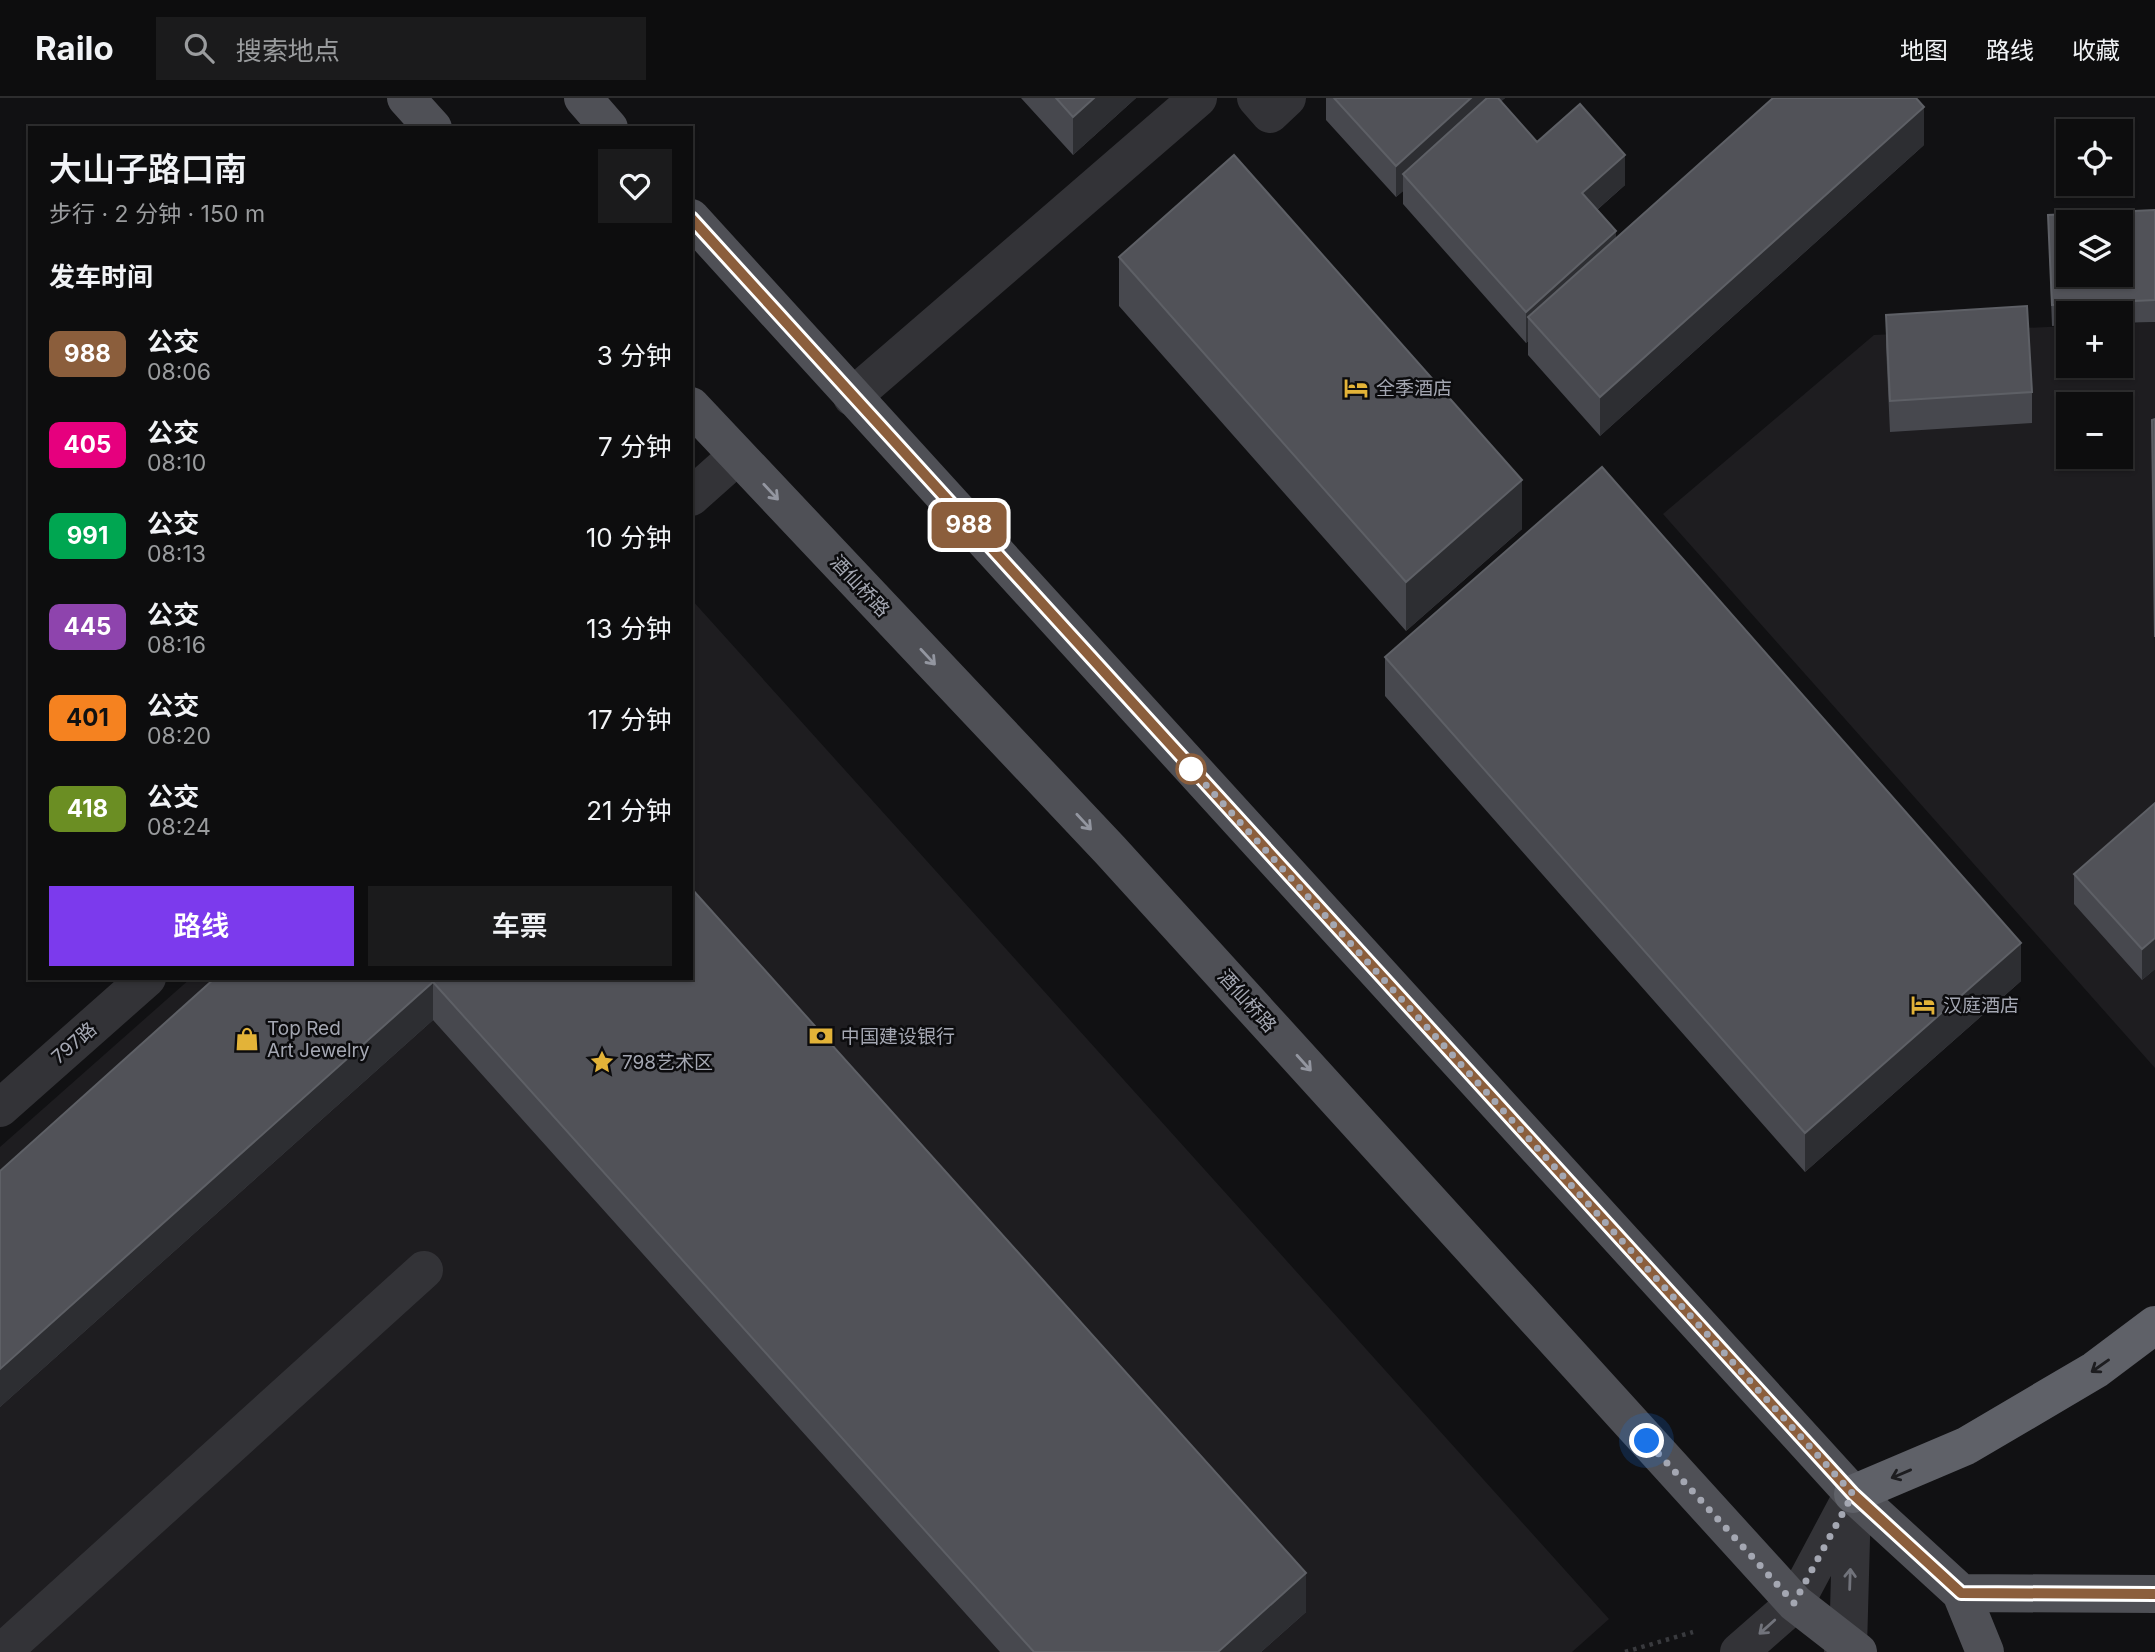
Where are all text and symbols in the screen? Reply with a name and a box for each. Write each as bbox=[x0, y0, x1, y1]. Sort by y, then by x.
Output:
search box bbox=[156, 17, 646, 80]
text: Railo bbox=[35, 28, 114, 68]
icon: search bbox=[180, 29, 218, 67]
text: 搜索地点 bbox=[236, 35, 340, 66]
text: 地图 bbox=[1900, 36, 1948, 65]
text: 路线 bbox=[1986, 36, 2034, 65]
text: 收藏 bbox=[2072, 36, 2120, 65]
map controls bbox=[2056, 119, 2133, 469]
button: locate bbox=[2056, 119, 2133, 196]
text: 大山子路口南 bbox=[49, 149, 247, 189]
button: heart bbox=[598, 149, 672, 223]
text: 步行 · 2 分钟 · 150 m bbox=[49, 200, 265, 228]
button: layers bbox=[2056, 210, 2133, 287]
text: 发车时间 bbox=[49, 261, 153, 292]
button: + bbox=[2056, 301, 2133, 378]
text: 公交 bbox=[147, 326, 199, 357]
text: 988 bbox=[64, 339, 111, 368]
text: 3 分钟 bbox=[597, 340, 672, 371]
text: 08:06 bbox=[147, 358, 211, 386]
hotel icon: 全季酒店 bbox=[1342, 374, 1370, 402]
place label: 全季酒店 bbox=[1376, 377, 1452, 400]
button: − bbox=[2056, 392, 2133, 469]
text: 公交 bbox=[147, 417, 199, 448]
text: 405 bbox=[64, 430, 111, 459]
text: 7 分钟 bbox=[598, 431, 672, 462]
text: 08:10 bbox=[147, 449, 206, 477]
one-way arrow bbox=[763, 483, 780, 500]
line badge: 988 bbox=[929, 502, 1009, 548]
text: 公交 bbox=[147, 508, 199, 539]
text: 988 bbox=[946, 510, 992, 539]
text: 991 bbox=[67, 521, 108, 550]
text: 10 分钟 bbox=[586, 522, 672, 553]
text: 08:13 bbox=[147, 540, 206, 568]
street label: 酒仙桥路 bbox=[826, 550, 894, 622]
text: 公交 bbox=[147, 599, 199, 630]
text: 445 bbox=[64, 612, 111, 641]
text: 13 分钟 bbox=[586, 613, 672, 644]
text: 08:16 bbox=[147, 631, 206, 659]
one-way arrow bbox=[919, 648, 936, 665]
text: 公交 bbox=[147, 690, 199, 721]
text: 401 bbox=[66, 703, 109, 732]
text: 17 分钟 bbox=[587, 704, 672, 735]
text: 08:20 bbox=[147, 722, 211, 750]
unlabelled marker bbox=[1176, 754, 1206, 784]
text: 公交 bbox=[147, 781, 199, 812]
text: 418 bbox=[67, 794, 108, 823]
text: 21 分钟 bbox=[586, 795, 672, 826]
text: 08:24 bbox=[147, 813, 211, 841]
one-way arrow bbox=[1076, 813, 1093, 830]
button: 路线 bbox=[49, 886, 354, 966]
button: 车票 bbox=[368, 886, 672, 966]
street label: 酒仙桥路 bbox=[1213, 965, 1281, 1037]
hotel icon: 汉庭酒店 bbox=[1909, 991, 1937, 1019]
place label: 汉庭酒店 bbox=[1943, 994, 2019, 1017]
street label: 797路 bbox=[47, 1017, 101, 1069]
place label: Top Red Art Jewelry bbox=[267, 1017, 370, 1062]
bank icon: 中国建设银行 bbox=[807, 1022, 835, 1050]
shop icon: Top Red Art Jewelry bbox=[233, 1025, 261, 1053]
place label: 中国建设银行 bbox=[841, 1025, 955, 1048]
place icon: 798艺术区 bbox=[588, 1048, 616, 1076]
place label: 798艺术区 bbox=[622, 1051, 713, 1074]
one-way arrow bbox=[1295, 1054, 1312, 1071]
one-way arrow bbox=[2091, 1359, 2110, 1373]
your location bbox=[1629, 1423, 1664, 1458]
one-way arrow bbox=[1890, 1468, 1912, 1481]
one-way arrow bbox=[1844, 1568, 1857, 1591]
one-way arrow bbox=[1759, 1619, 1776, 1636]

